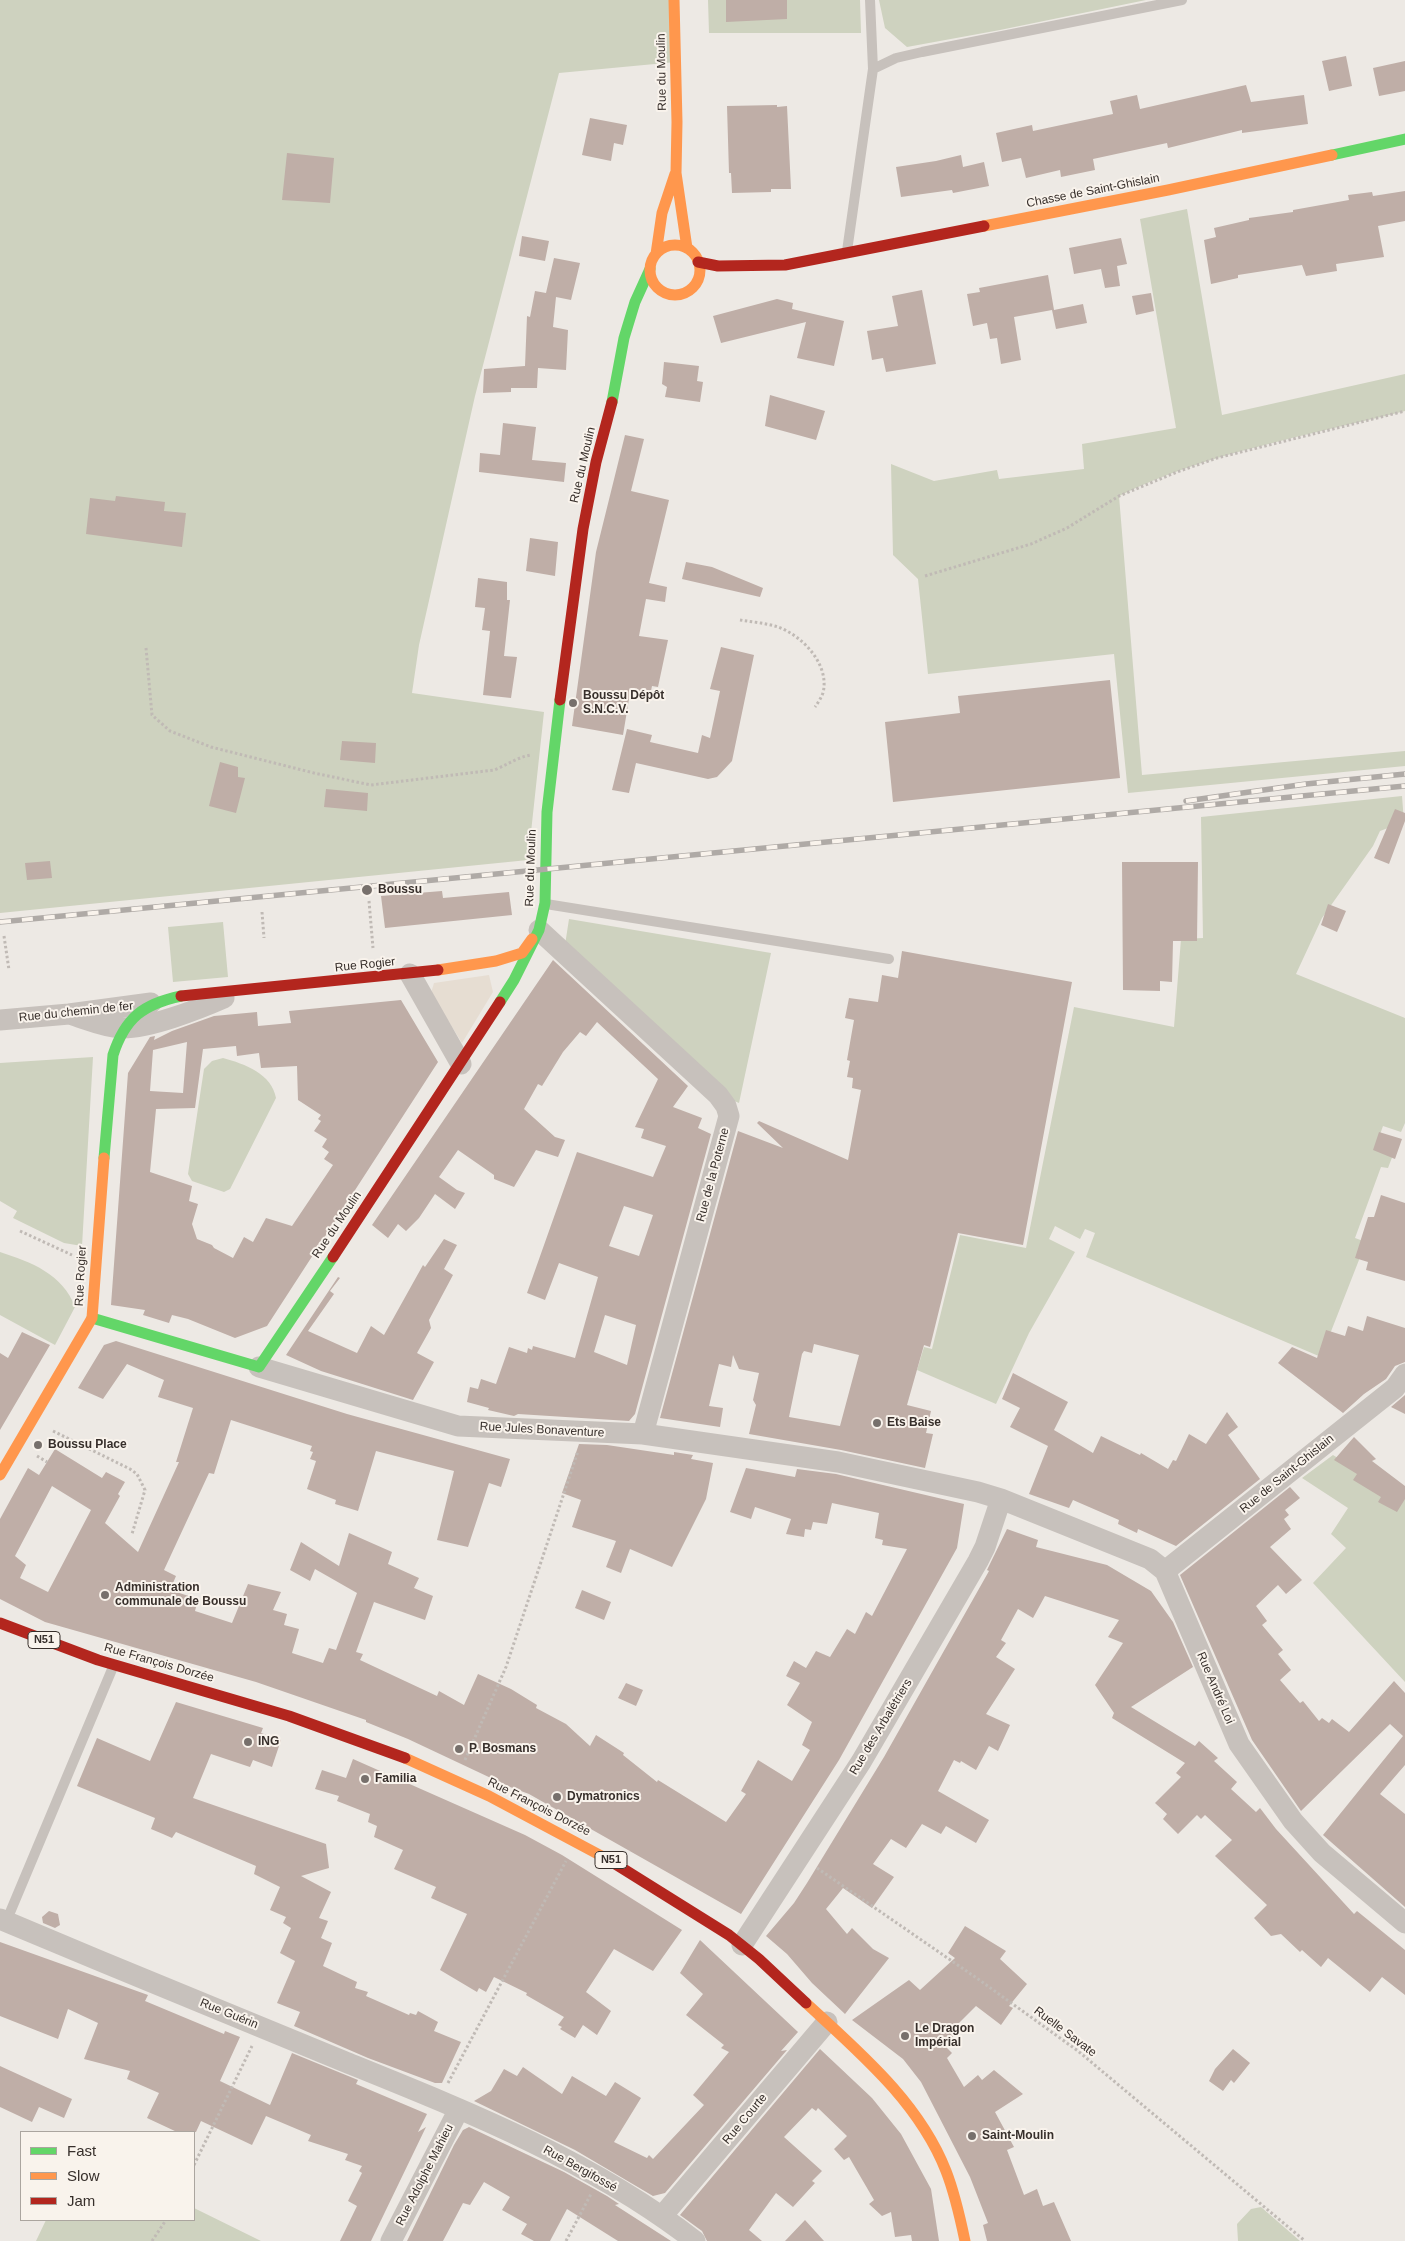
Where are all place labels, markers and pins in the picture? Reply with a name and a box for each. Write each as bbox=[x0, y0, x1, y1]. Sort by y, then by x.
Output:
place label: Boussu Dépôt S.N.C.V. bbox=[583, 689, 664, 717]
marker: Boussu Dépôt S.N.C.V. bbox=[567, 697, 579, 709]
marker: Boussu bbox=[360, 883, 374, 897]
place label: Boussu bbox=[378, 883, 422, 897]
place label: Ets Baise bbox=[887, 1416, 941, 1430]
marker: Ets Baise bbox=[871, 1417, 883, 1429]
place label: Boussu Place bbox=[48, 1438, 127, 1452]
marker: Boussu Place bbox=[32, 1439, 44, 1451]
place label: Administration communale de Boussu bbox=[115, 1581, 246, 1609]
marker: Administration communale de Boussu bbox=[99, 1589, 111, 1601]
place label: ING bbox=[258, 1735, 279, 1749]
marker: ING bbox=[242, 1736, 254, 1748]
place label: P. Bosmans bbox=[469, 1742, 536, 1756]
marker: P. Bosmans bbox=[453, 1743, 465, 1755]
place label: Familia bbox=[375, 1772, 416, 1786]
marker: Familia bbox=[359, 1773, 371, 1785]
place label: Dymatronics bbox=[567, 1790, 640, 1804]
marker: Dymatronics bbox=[551, 1791, 563, 1803]
place label: Le Dragon Impérial bbox=[915, 2022, 974, 2050]
marker: Le Dragon Impérial bbox=[899, 2030, 911, 2042]
place label: Saint-Moulin bbox=[982, 2129, 1054, 2143]
marker: Saint-Moulin bbox=[966, 2130, 978, 2142]

